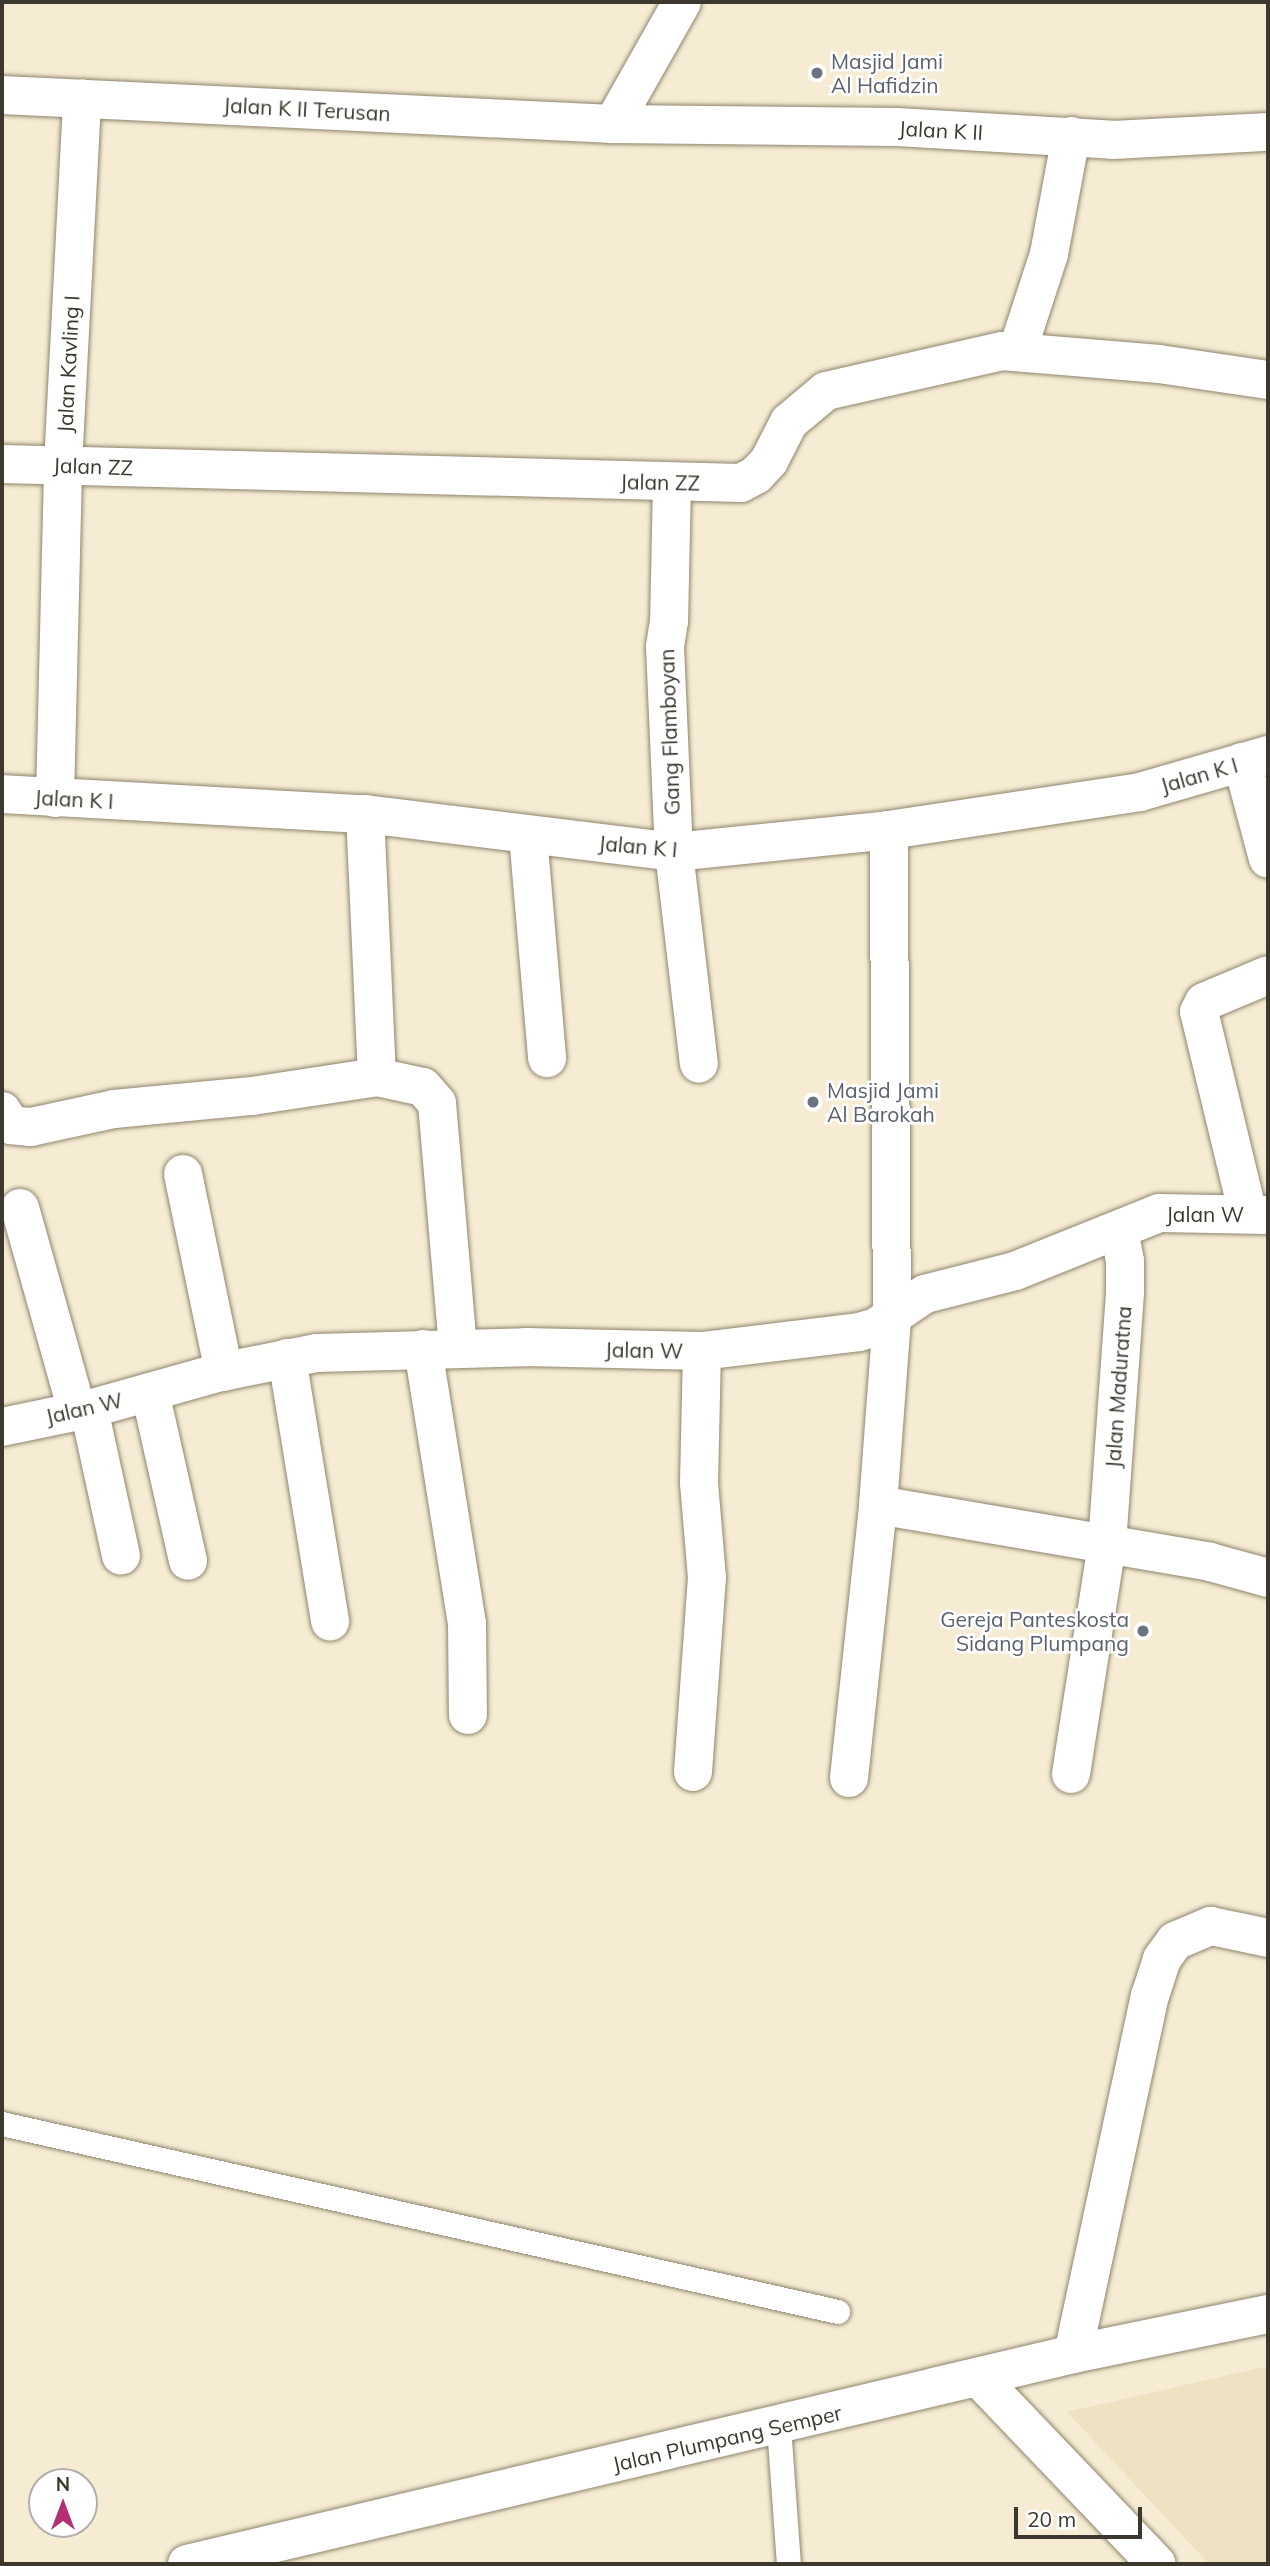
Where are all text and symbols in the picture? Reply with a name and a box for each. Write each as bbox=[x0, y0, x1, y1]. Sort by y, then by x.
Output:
place label: Masjid Jami Al Hafidzin bbox=[831, 48, 943, 98]
marker: Masjid Jami Al Hafidzin bbox=[809, 65, 825, 81]
street label: Jalan K II Terusan bbox=[223, 92, 391, 126]
street label: Jalan K II bbox=[898, 115, 984, 145]
street label: Jalan Kavling I bbox=[52, 295, 84, 433]
street label: Jalan ZZ bbox=[53, 452, 133, 480]
street label: Jalan ZZ bbox=[620, 469, 700, 495]
street label: Gang Flamboyan bbox=[654, 648, 684, 816]
street label: Jalan K I bbox=[1157, 752, 1241, 798]
street label: Jalan K I bbox=[34, 784, 114, 814]
street label: Jalan K I bbox=[597, 830, 679, 862]
place label: Masjid Jami Al Barokah bbox=[827, 1077, 939, 1127]
marker: Masjid Jami Al Barokah bbox=[805, 1094, 821, 1110]
street label: Jalan W bbox=[1166, 1201, 1244, 1227]
street label: Jalan Maduratna bbox=[1100, 1305, 1136, 1469]
street label: Jalan W bbox=[605, 1337, 683, 1363]
street label: Jalan W bbox=[43, 1387, 125, 1429]
place label: Gereja Panteskosta Sidang Plumpang bbox=[940, 1606, 1129, 1656]
marker: Gereja Panteskosta Sidang Plumpang bbox=[1135, 1623, 1151, 1639]
street label: Jalan Plumpang Semper bbox=[610, 2399, 844, 2477]
north arrow bbox=[28, 2468, 98, 2538]
text: N bbox=[56, 2472, 70, 2496]
scale bar bbox=[1018, 2492, 1146, 2536]
text: 20 m bbox=[1027, 2506, 1076, 2532]

